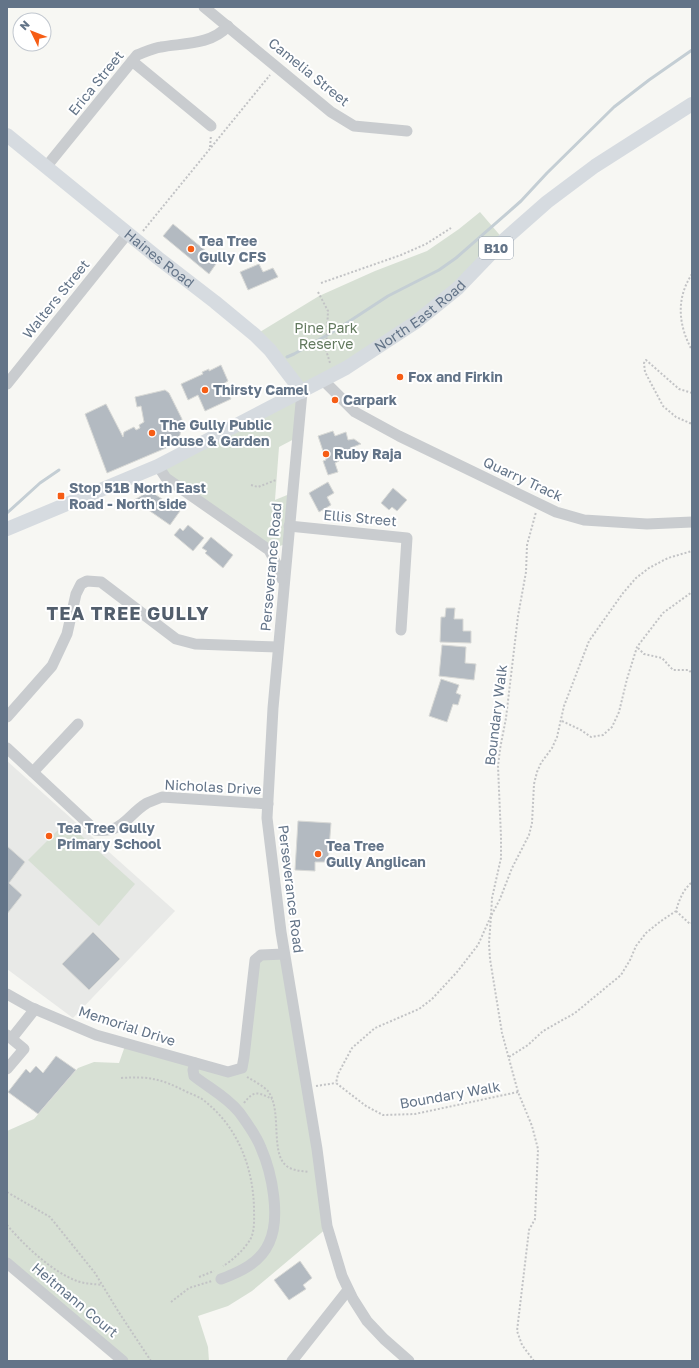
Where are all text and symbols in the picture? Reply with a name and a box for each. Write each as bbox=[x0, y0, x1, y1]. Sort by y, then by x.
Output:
north arrow bbox=[12, 12, 52, 52]
text: N bbox=[17, 17, 32, 32]
street label: Camelia Street bbox=[265, 34, 353, 109]
street label: Erica Street bbox=[64, 47, 127, 118]
street label: Haines Road bbox=[121, 225, 198, 291]
place label: Tea Tree Gully CFS bbox=[199, 232, 266, 265]
road number: B10 bbox=[479, 237, 513, 259]
marker: Tea Tree Gully CFS bbox=[186, 244, 196, 254]
street label: Walters Street bbox=[19, 256, 93, 342]
street label: North East Road bbox=[371, 276, 469, 355]
park label: Pine Park Reserve bbox=[294, 319, 358, 352]
place label: Fox and Firkin bbox=[408, 368, 503, 385]
marker: Fox and Firkin bbox=[395, 372, 405, 382]
place label: Thirsty Camel bbox=[213, 381, 309, 398]
marker: Thirsty Camel bbox=[200, 385, 210, 395]
place label: Carpark bbox=[343, 391, 397, 408]
marker: Carpark bbox=[330, 395, 340, 405]
place label: The Gully Public House & Garden bbox=[160, 416, 272, 449]
marker: The Gully Public House & Garden bbox=[147, 428, 157, 438]
place label: Ruby Raja bbox=[334, 445, 402, 462]
marker: Ruby Raja bbox=[321, 449, 331, 459]
street label: Quarry Track bbox=[481, 453, 566, 504]
place label: Stop 51B North East Road - North side bbox=[69, 479, 206, 512]
marker: Stop 51B North East Road - North side bbox=[56, 491, 66, 501]
street label: Perseverance Road bbox=[256, 502, 285, 632]
street label: Ellis Street bbox=[323, 506, 397, 529]
district label: TEA TREE GULLY bbox=[46, 602, 210, 624]
street label: Boundary Walk bbox=[481, 663, 510, 766]
street label: Nicholas Drive bbox=[164, 775, 262, 798]
place label: Tea Tree Gully Primary School bbox=[57, 819, 161, 852]
street label: Perseverance Road bbox=[275, 824, 308, 954]
marker: Tea Tree Gully Primary School bbox=[44, 831, 54, 841]
place label: Tea Tree Gully Anglican bbox=[326, 837, 426, 870]
marker: Tea Tree Gully Anglican bbox=[313, 849, 323, 859]
street label: Memorial Drive bbox=[77, 1002, 178, 1049]
street label: Boundary Walk bbox=[398, 1077, 502, 1112]
street label: Heitmann Court bbox=[29, 1259, 122, 1340]

